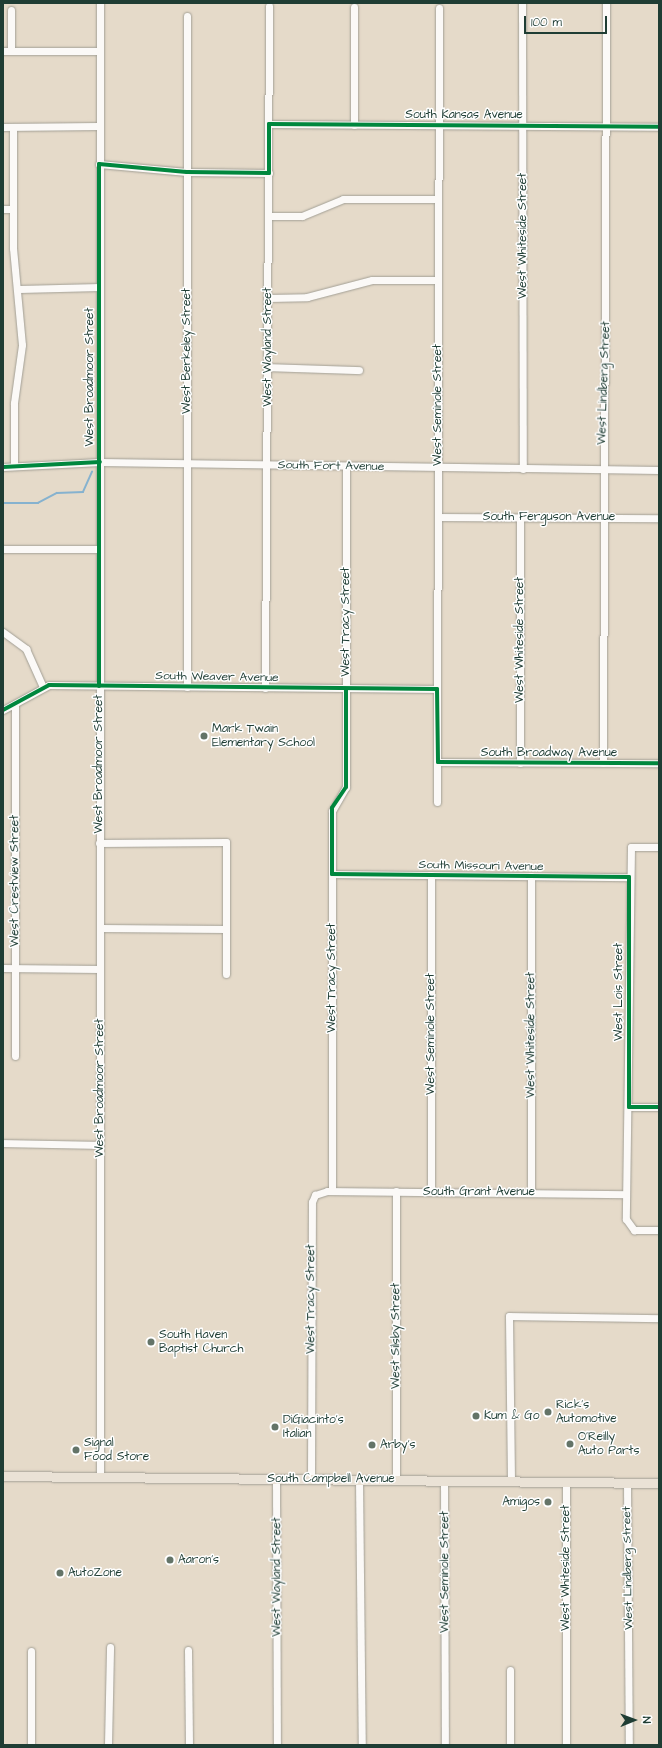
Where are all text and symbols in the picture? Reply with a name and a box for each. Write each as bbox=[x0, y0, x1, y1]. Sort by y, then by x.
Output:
scale bar bbox=[526, 8, 609, 34]
text: 100 m bbox=[531, 14, 562, 31]
street label: South Kansas Avenue bbox=[405, 108, 523, 122]
street label: West Whiteside Street bbox=[516, 173, 530, 299]
street label: West Wayland Street bbox=[261, 287, 275, 407]
street label: West Berkeley Street bbox=[180, 288, 194, 414]
street label: West Broadmoor Street bbox=[83, 308, 97, 446]
street label: West Lindberg Street bbox=[595, 321, 613, 445]
street label: West Seminole Street bbox=[431, 344, 445, 466]
street label: South Fort Avenue bbox=[278, 458, 384, 474]
street label: South Ferguson Avenue bbox=[483, 510, 615, 524]
street label: West Tracy Street bbox=[339, 567, 353, 677]
street label: West Whiteside Street bbox=[513, 577, 527, 703]
street label: South Weaver Avenue bbox=[155, 669, 279, 685]
street label: West Broadmoor Street bbox=[92, 695, 106, 833]
place label: Mark Twain Elementary School bbox=[212, 722, 315, 750]
marker: Mark Twain Elementary School bbox=[199, 731, 209, 741]
street label: South Broadway Avenue bbox=[481, 746, 617, 760]
street label: West Crestview Street bbox=[8, 815, 22, 947]
street label: South Missouri Avenue bbox=[418, 858, 544, 874]
street label: West Tracy Street bbox=[325, 923, 339, 1033]
street label: West Lois Street bbox=[612, 943, 626, 1041]
street label: West Whiteside Street bbox=[524, 972, 538, 1098]
street label: West Seminole Street bbox=[424, 973, 438, 1095]
street label: West Broadmoor Street bbox=[93, 1019, 107, 1157]
street label: South Grant Avenue bbox=[423, 1185, 535, 1199]
street label: West Tracy Street bbox=[304, 1244, 318, 1354]
street label: West Silsby Street bbox=[389, 1283, 403, 1389]
place label: South Haven Baptist Church bbox=[159, 1328, 243, 1356]
marker: South Haven Baptist Church bbox=[146, 1337, 156, 1347]
place label: Rick's Automotive bbox=[556, 1398, 617, 1426]
marker: Rick's Automotive bbox=[543, 1407, 553, 1417]
place label: Kum & Go bbox=[484, 1409, 539, 1423]
marker: Kum & Go bbox=[471, 1411, 481, 1421]
place label: DiGiacinto's Italian bbox=[283, 1413, 344, 1441]
marker: DiGiacinto's Italian bbox=[270, 1422, 280, 1432]
place label: O'Reilly Auto Parts bbox=[578, 1430, 639, 1458]
place label: Signal Food Store bbox=[84, 1436, 149, 1464]
place label: Arby's bbox=[380, 1438, 416, 1452]
marker: O'Reilly Auto Parts bbox=[565, 1439, 575, 1449]
marker: Arby's bbox=[367, 1440, 377, 1450]
marker: Signal Food Store bbox=[71, 1445, 81, 1455]
street label: South Campbell Avenue bbox=[267, 1472, 395, 1486]
place label: Amigos bbox=[502, 1495, 540, 1509]
marker: Amigos bbox=[543, 1497, 553, 1507]
street label: West Whiteside Street bbox=[559, 1505, 573, 1631]
street label: West Lindberg Street bbox=[620, 1506, 636, 1630]
street label: West Seminole Street bbox=[438, 1511, 452, 1633]
street label: West Wayland Street bbox=[270, 1517, 284, 1637]
place label: Aaron's bbox=[178, 1553, 219, 1567]
marker: Aaron's bbox=[165, 1555, 175, 1565]
place label: AutoZone bbox=[68, 1566, 122, 1580]
marker: AutoZone bbox=[55, 1568, 65, 1578]
north arrow bbox=[614, 1700, 654, 1740]
text: N bbox=[639, 1716, 654, 1723]

